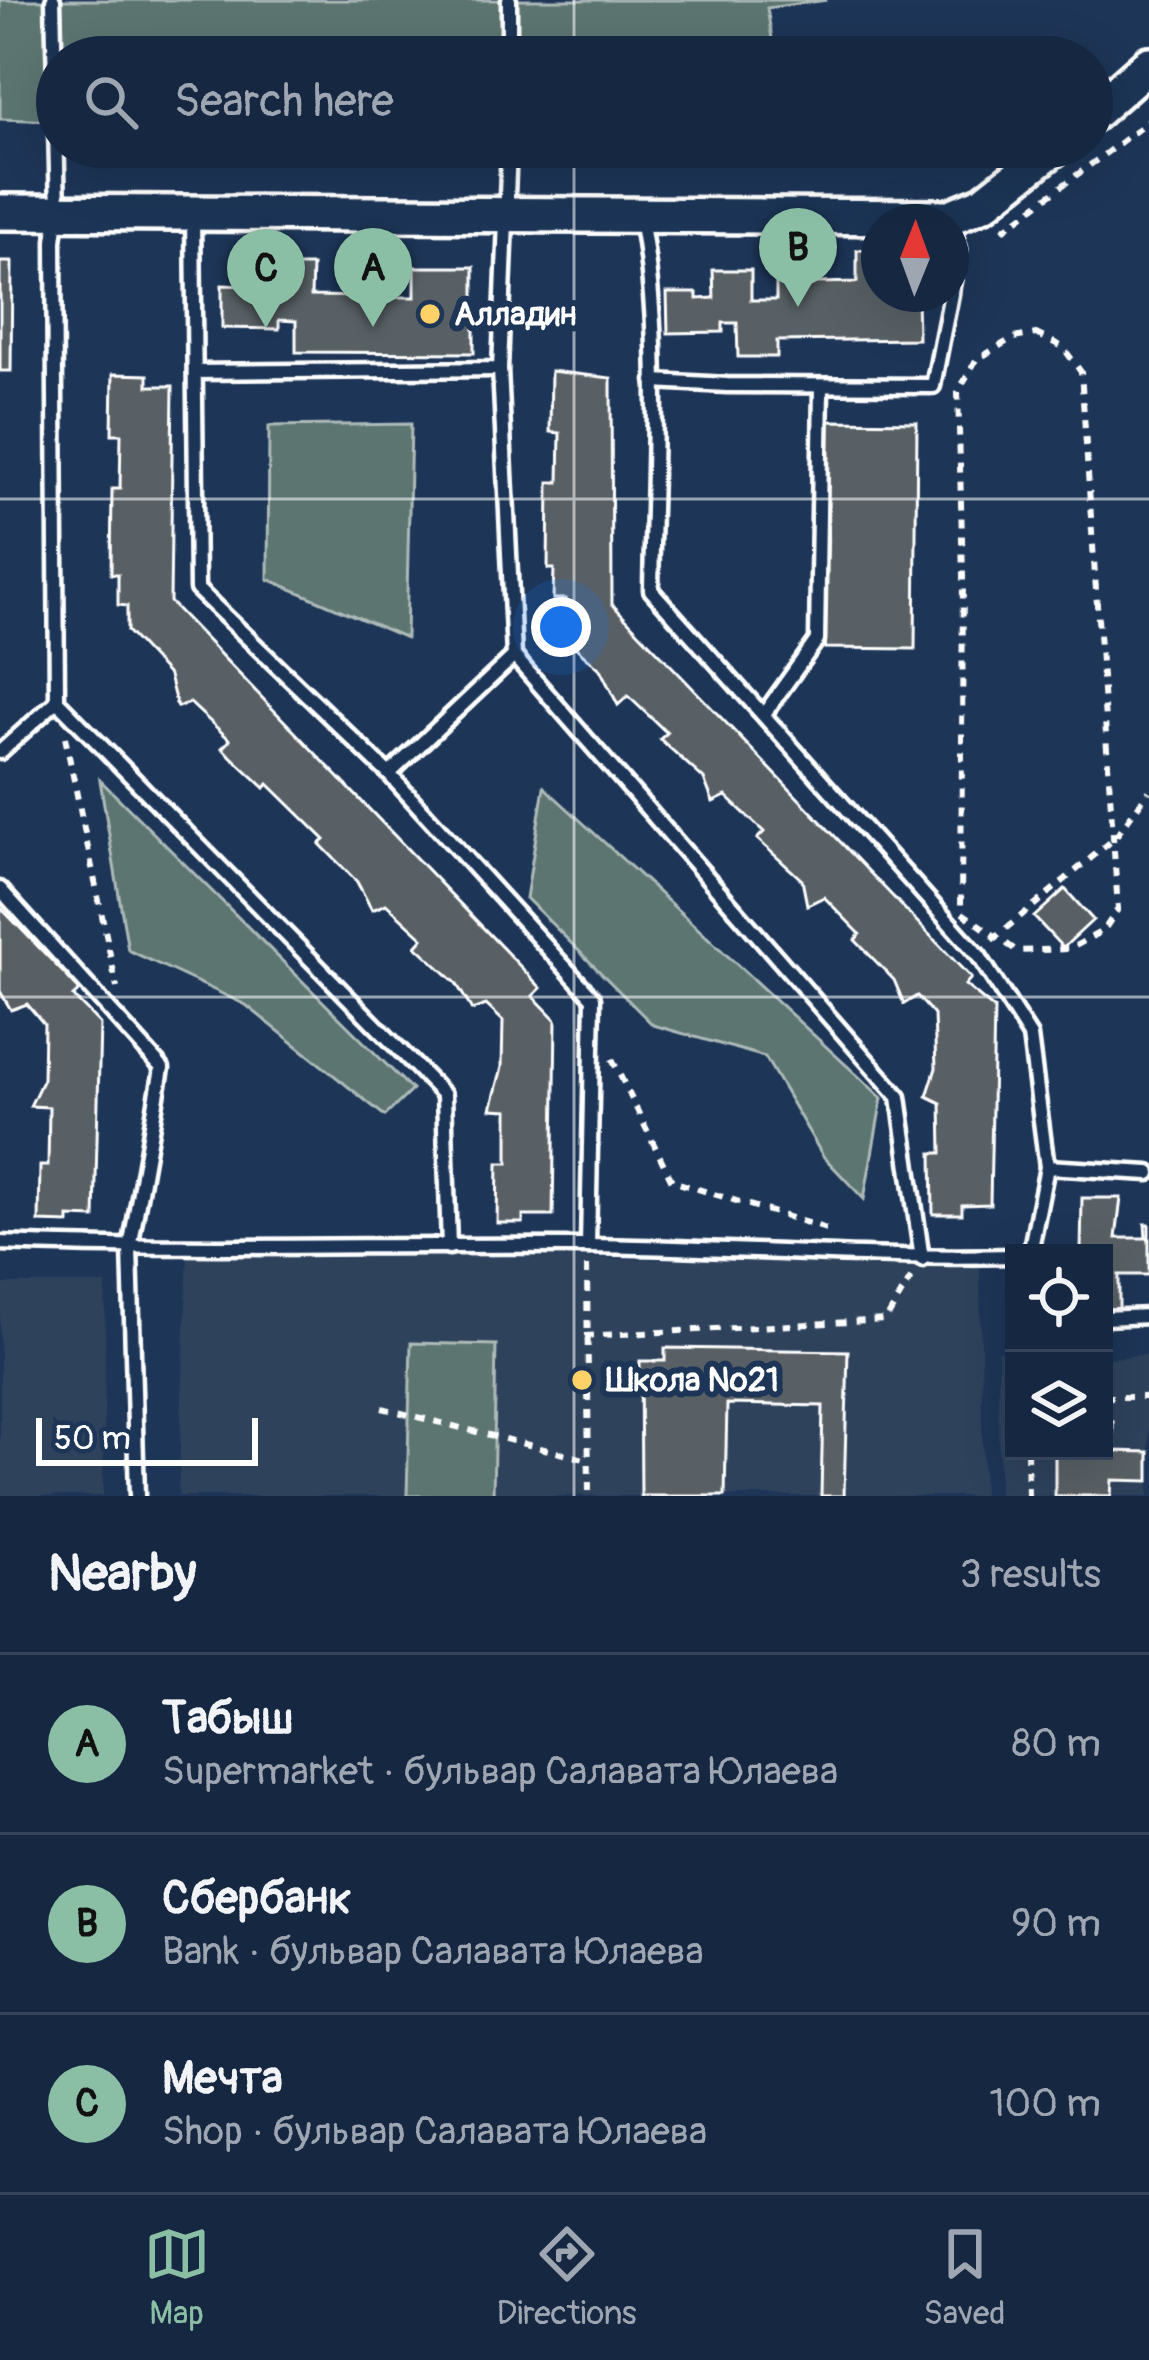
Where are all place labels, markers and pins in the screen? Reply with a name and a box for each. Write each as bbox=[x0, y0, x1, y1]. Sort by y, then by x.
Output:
pin: B bbox=[759, 208, 837, 307]
pin: A bbox=[334, 228, 412, 327]
pin: C bbox=[227, 229, 305, 328]
place label: Алладин bbox=[454, 294, 576, 335]
marker: Алладин bbox=[417, 301, 443, 327]
place label: Школа №21 bbox=[605, 1360, 779, 1401]
marker: Школа №21 bbox=[569, 1367, 595, 1393]

